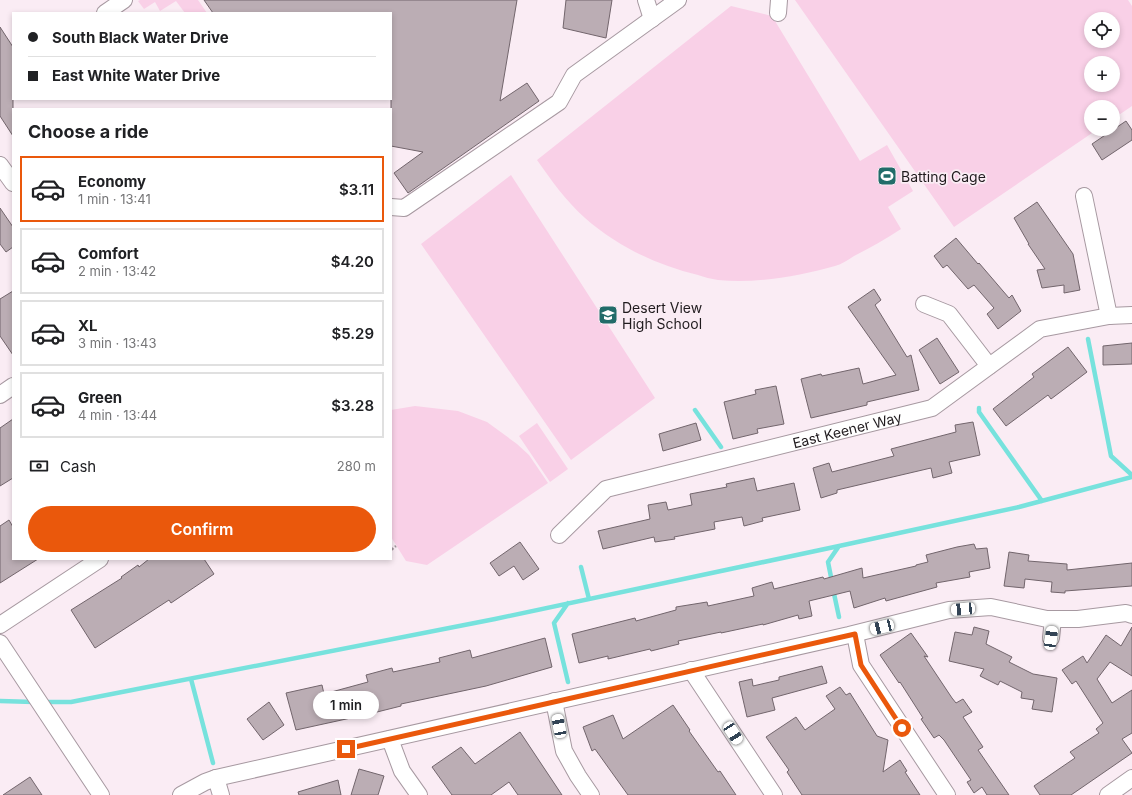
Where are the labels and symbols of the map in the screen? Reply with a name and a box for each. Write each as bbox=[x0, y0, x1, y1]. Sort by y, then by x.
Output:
sports icon: Batting Cage bbox=[876, 165, 898, 187]
place label: Batting Cage bbox=[901, 168, 986, 185]
place label: Desert View High School bbox=[622, 299, 702, 332]
school or university icon: Desert View High School bbox=[597, 304, 619, 326]
street label: East Keener Way bbox=[791, 407, 903, 451]
car bbox=[951, 602, 975, 616]
car bbox=[869, 618, 895, 636]
car bbox=[1043, 625, 1059, 651]
callout: 1 min bbox=[313, 691, 379, 719]
car bbox=[551, 713, 567, 739]
route start bbox=[893, 719, 911, 737]
car bbox=[721, 720, 745, 746]
route end bbox=[337, 740, 355, 758]

